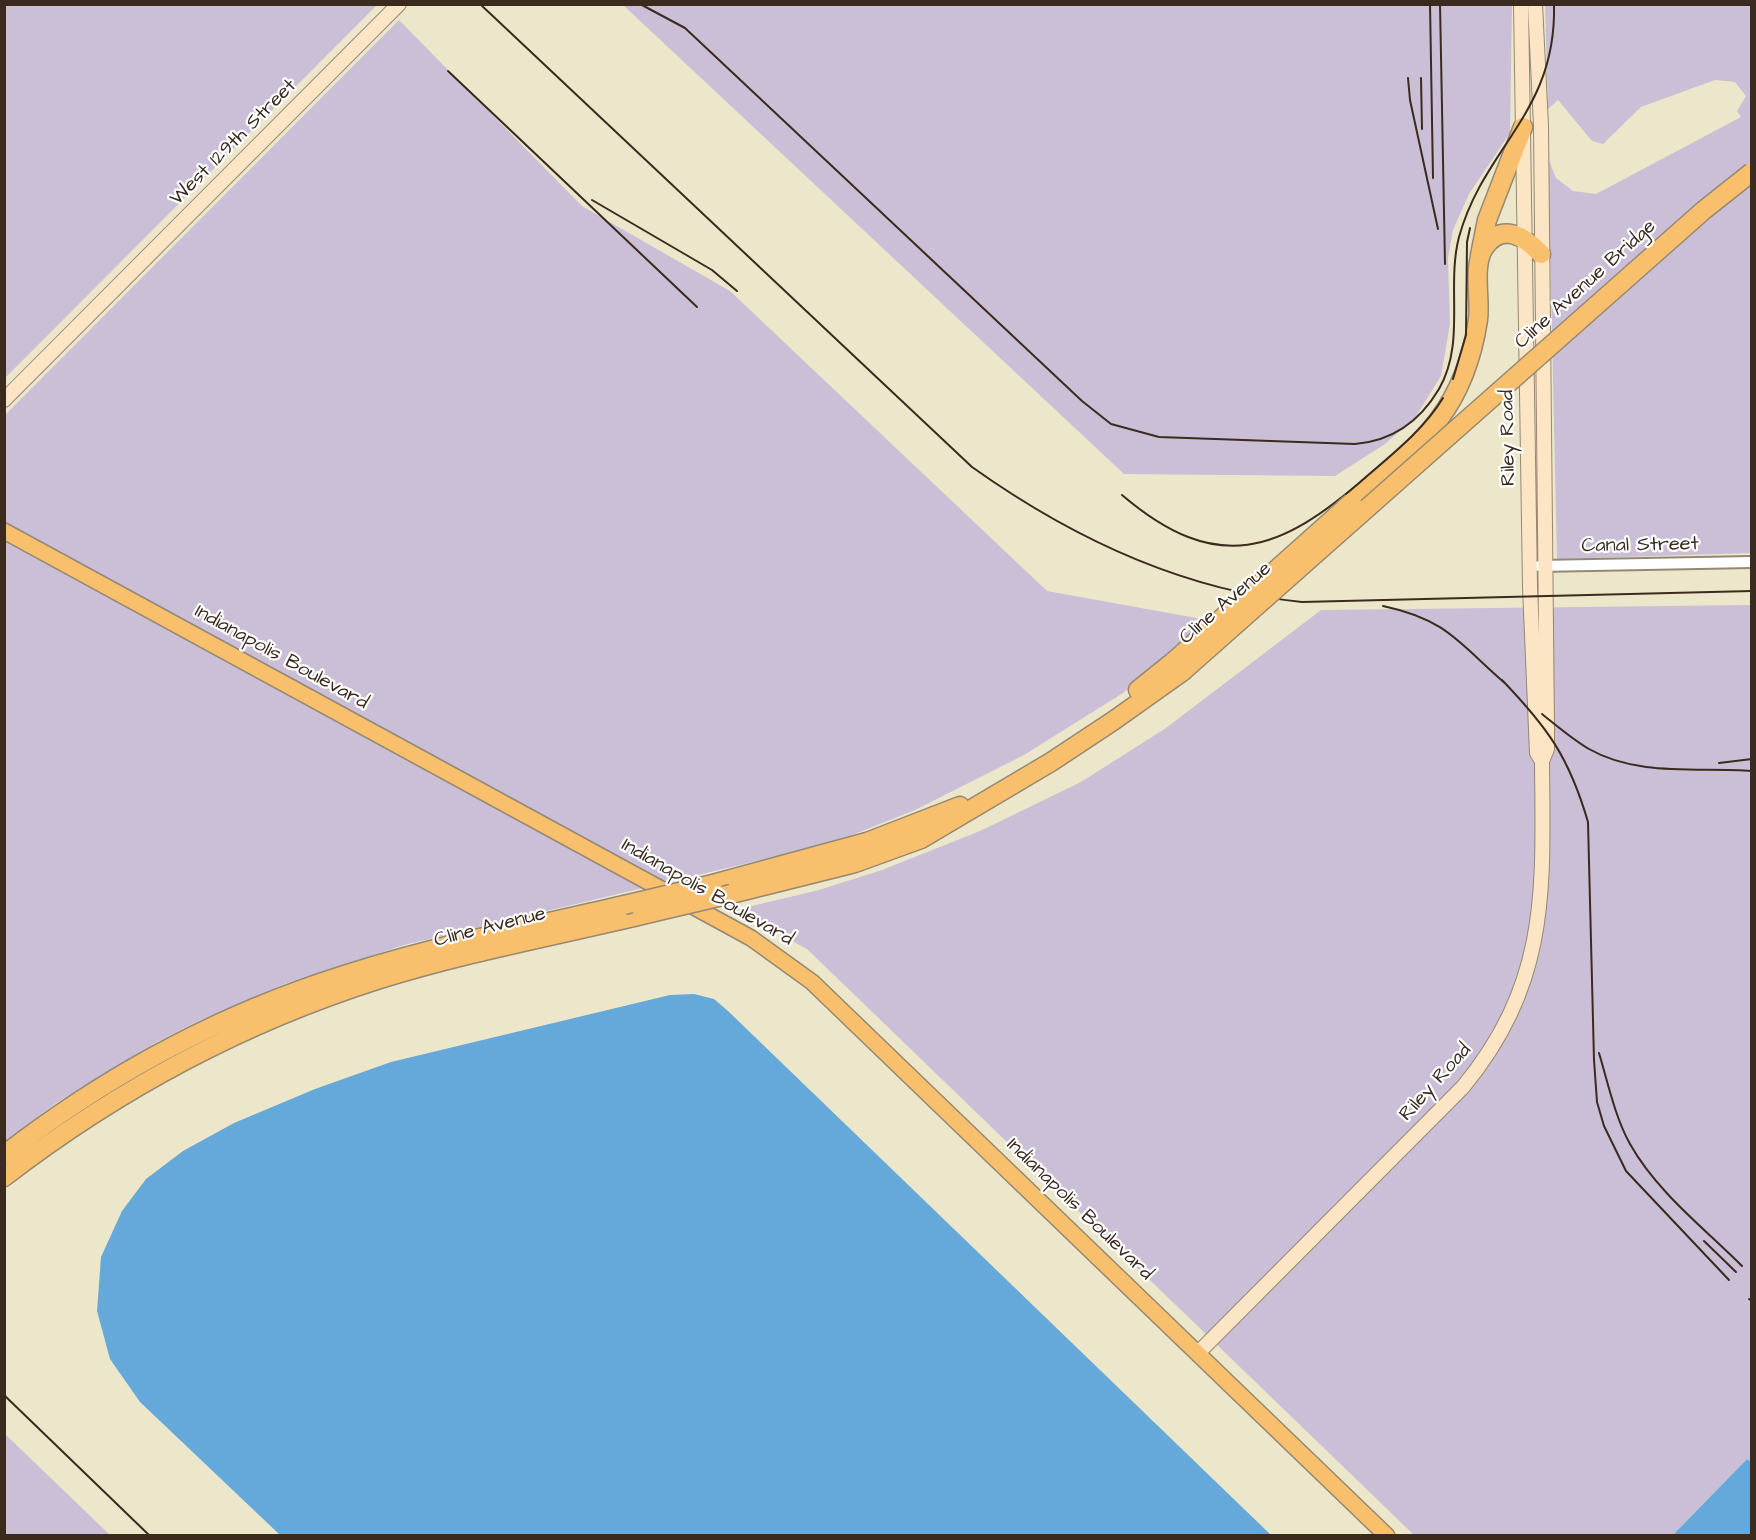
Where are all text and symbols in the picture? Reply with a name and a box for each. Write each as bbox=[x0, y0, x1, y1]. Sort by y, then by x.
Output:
street label: West 129th Street bbox=[166, 75, 302, 211]
street label: Cline Avenue Bridge bbox=[1510, 215, 1662, 355]
street label: Riley Road bbox=[1496, 390, 1522, 486]
street label: Canal Street bbox=[1581, 533, 1699, 559]
street label: Cline Avenue bbox=[1175, 558, 1277, 650]
street label: Indianapolis Boulevard bbox=[190, 600, 372, 716]
street label: Indianapolis Boulevard bbox=[617, 834, 797, 952]
street label: Cline Avenue bbox=[432, 903, 548, 953]
street label: Riley Road bbox=[1395, 1039, 1477, 1127]
street label: Indianapolis Boulevard bbox=[1001, 1134, 1157, 1286]

